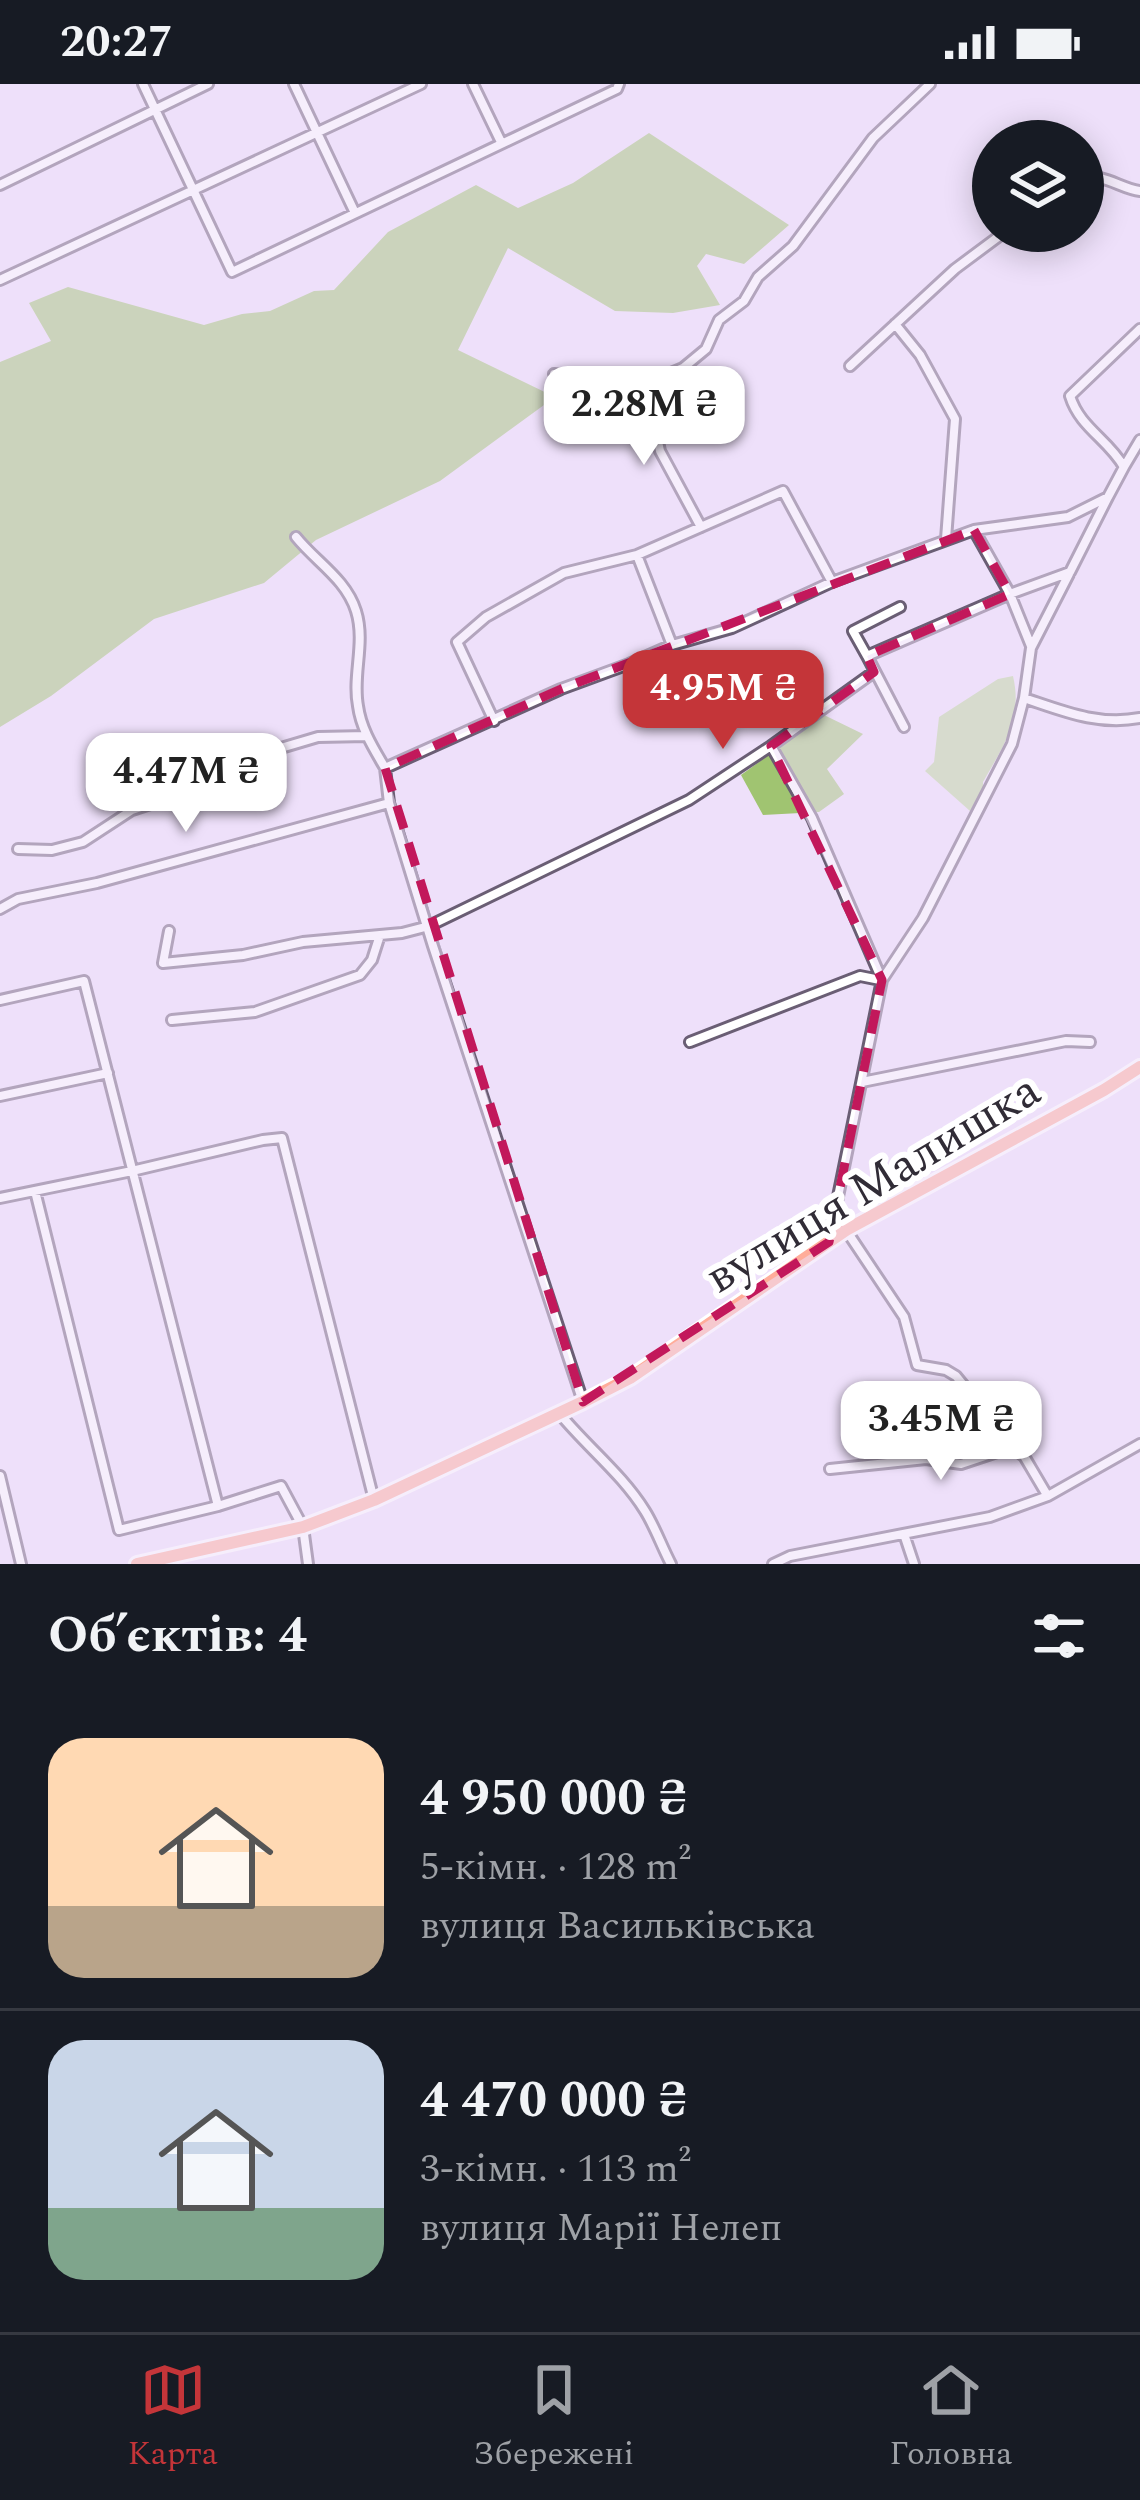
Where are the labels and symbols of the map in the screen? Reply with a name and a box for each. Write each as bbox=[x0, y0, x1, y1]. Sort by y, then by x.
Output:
pin: 2.28M ₴ bbox=[533, 366, 755, 468]
pin: 4.95M ₴ bbox=[612, 650, 834, 752]
pin: 4.47M ₴ bbox=[75, 733, 297, 835]
street label: вулиця Малишка bbox=[691, 1055, 1055, 1313]
pin: 3.45M ₴ bbox=[830, 1381, 1052, 1483]

